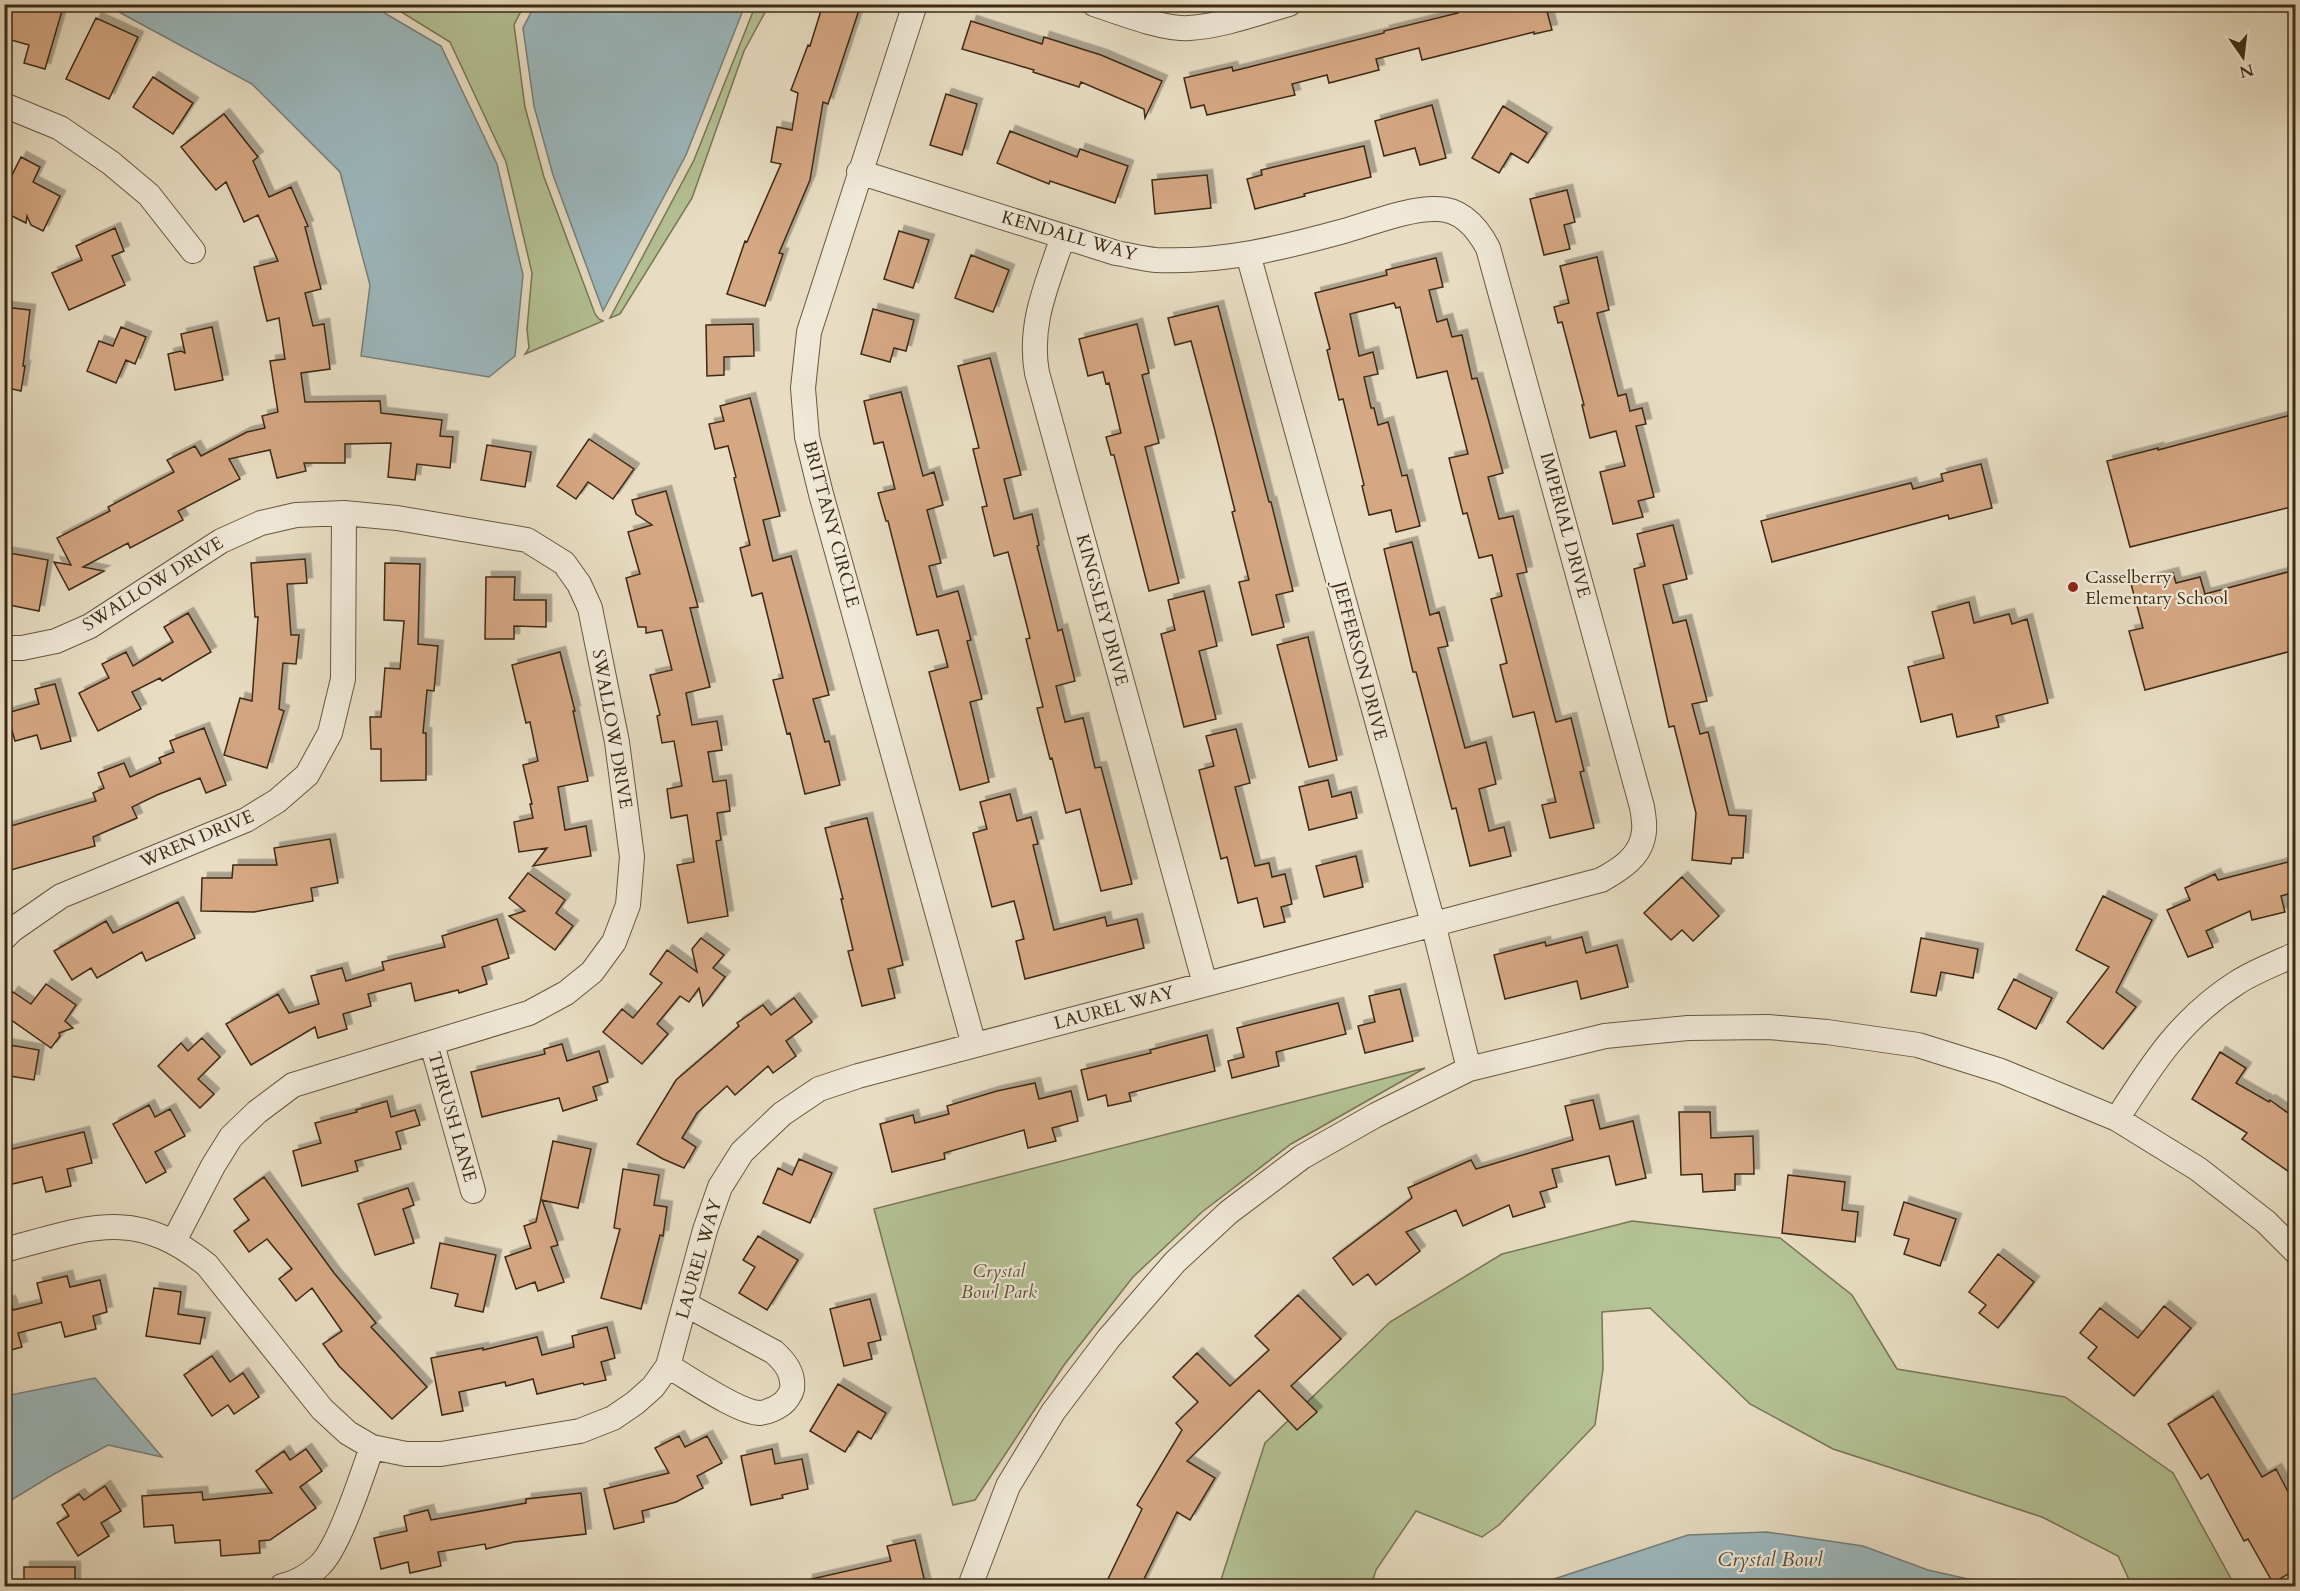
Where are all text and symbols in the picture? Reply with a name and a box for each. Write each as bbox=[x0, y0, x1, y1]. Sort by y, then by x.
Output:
north arrow bbox=[2213, 27, 2273, 87]
text: N bbox=[2237, 58, 2256, 83]
street label: KENDALL WAY bbox=[998, 205, 1140, 267]
street label: BRITTANY CIRCLE bbox=[797, 438, 865, 610]
street label: IMPERIAL DRIVE bbox=[1534, 450, 1596, 600]
street label: SWALLOW DRIVE bbox=[78, 531, 228, 637]
street label: KINGSLEY DRIVE bbox=[1070, 531, 1134, 689]
place label: Casselberry Elementary School bbox=[2085, 565, 2228, 611]
street label: JEFFERSON DRIVE bbox=[1326, 576, 1393, 743]
marker: Casselberry Elementary School bbox=[2066, 580, 2080, 594]
street label: SWALLOW DRIVE bbox=[586, 647, 638, 811]
street label: WREN DRIVE bbox=[135, 804, 258, 875]
street label: LAUREL WAY bbox=[1051, 980, 1178, 1036]
street label: THRUSH LANE bbox=[421, 1049, 483, 1185]
street label: LAUREL WAY bbox=[670, 1195, 728, 1322]
park label: Crystal Bowl Park bbox=[961, 1259, 1037, 1305]
water label: Crystal Bowl bbox=[1717, 1546, 1823, 1573]

